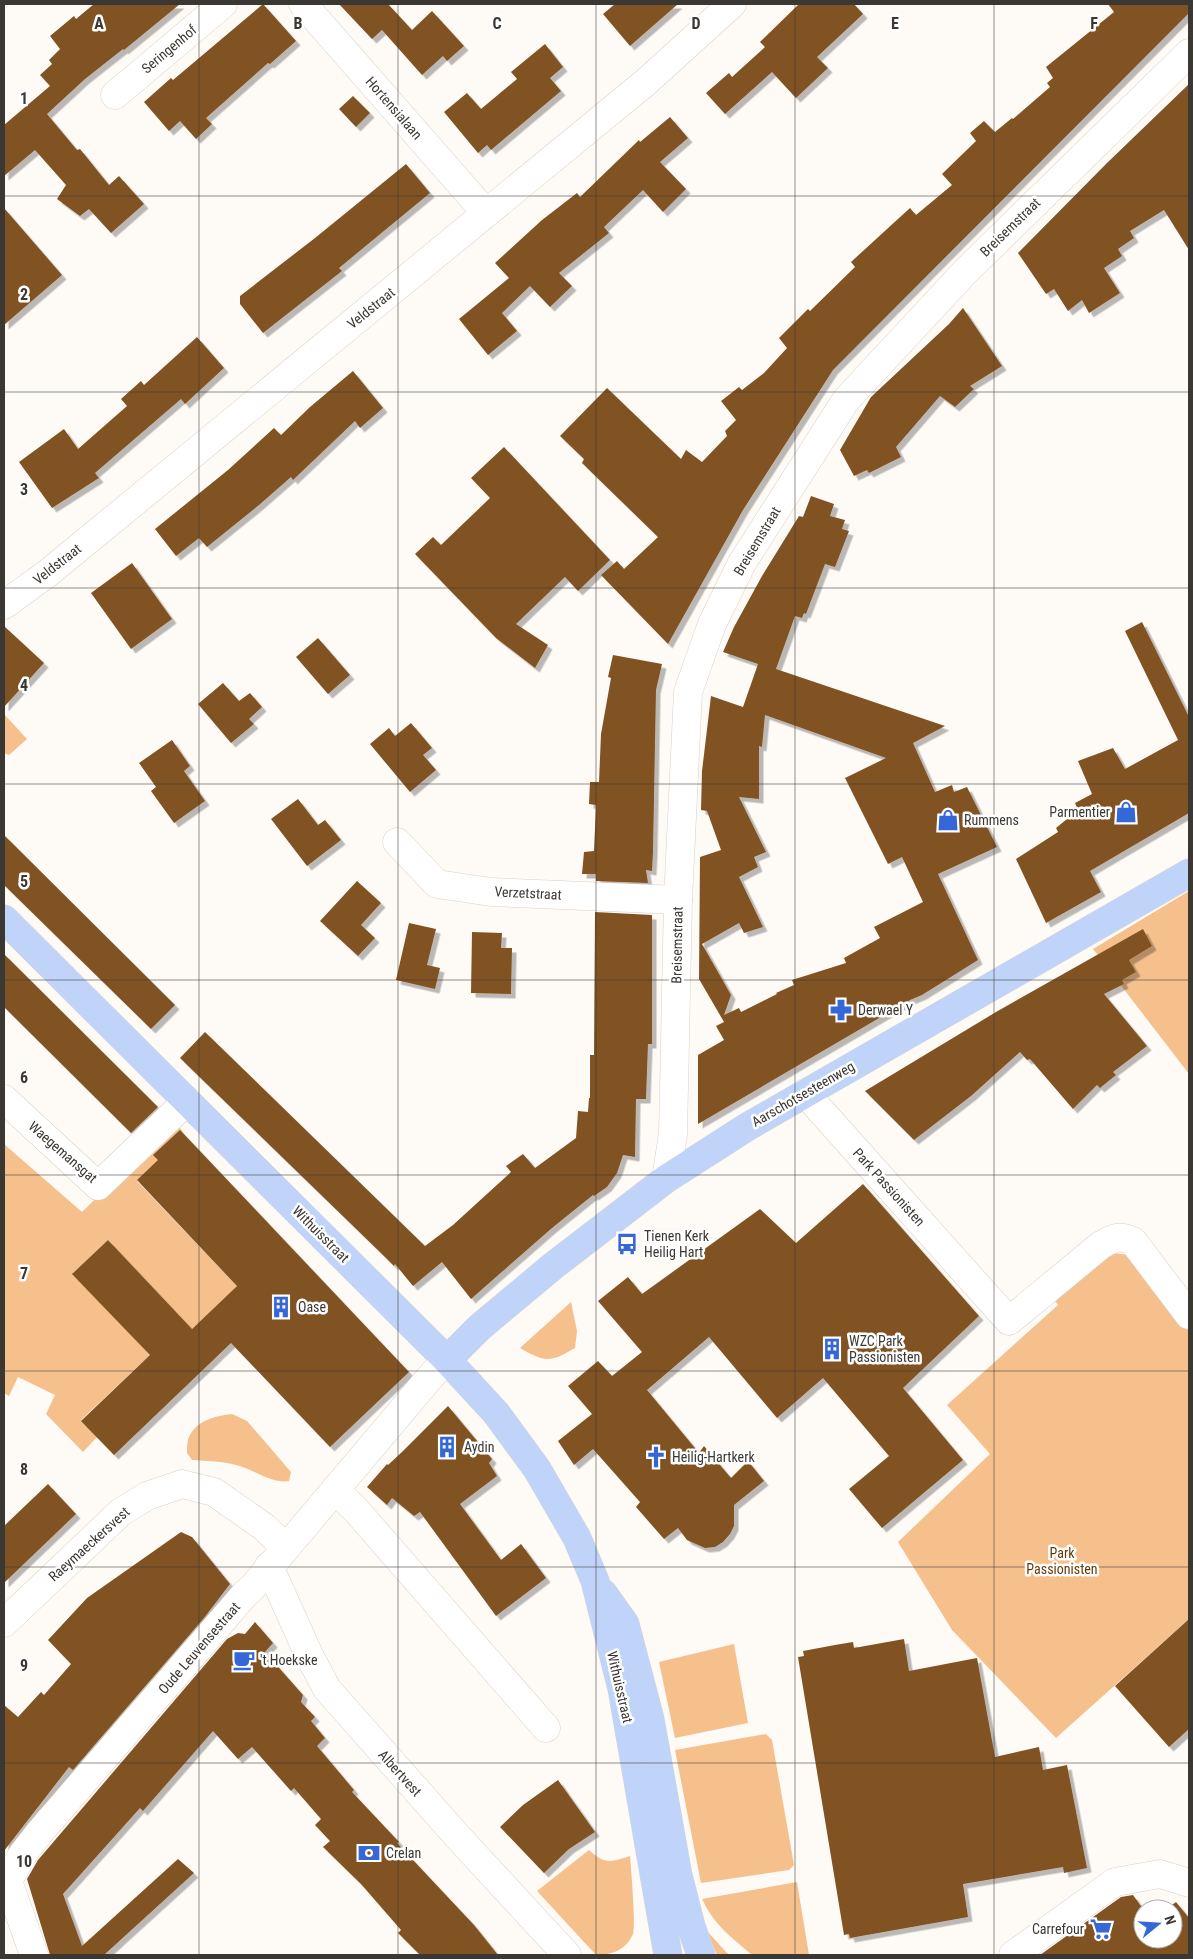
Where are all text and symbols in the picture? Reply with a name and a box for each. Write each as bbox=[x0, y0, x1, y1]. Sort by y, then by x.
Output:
text: A bbox=[94, 14, 104, 33]
text: B bbox=[294, 14, 303, 33]
text: C bbox=[492, 14, 502, 33]
text: D bbox=[691, 14, 701, 33]
text: E bbox=[891, 14, 899, 33]
text: F bbox=[1090, 14, 1098, 33]
street label: Seringenhof bbox=[138, 21, 200, 77]
street label: Hortensialaan bbox=[363, 74, 425, 142]
text: 1 bbox=[20, 89, 28, 108]
street label: Breisemstraat bbox=[977, 194, 1043, 260]
street label: Veldstraat bbox=[344, 284, 398, 332]
text: 2 bbox=[20, 285, 28, 304]
text: 3 bbox=[20, 480, 28, 499]
street label: Breisemstraat bbox=[730, 504, 784, 578]
street label: Veldstraat bbox=[30, 540, 84, 588]
text: 4 bbox=[20, 676, 28, 695]
shop icon: Parmentier bbox=[1113, 799, 1139, 825]
place label: Parmentier bbox=[1049, 804, 1110, 820]
shop icon: Rummens bbox=[935, 807, 961, 833]
place label: Rummens bbox=[964, 812, 1019, 828]
text: 5 bbox=[20, 872, 28, 891]
street label: Verzetstraat bbox=[494, 883, 562, 903]
street label: Breisemstraat bbox=[668, 906, 686, 984]
pharmacy icon: Derwael Y bbox=[828, 997, 854, 1023]
place label: Derwael Y bbox=[858, 1002, 914, 1018]
street label: Aarschotsesteenweg bbox=[749, 1058, 857, 1130]
text: 6 bbox=[20, 1068, 28, 1087]
street label: Waegemansgat bbox=[26, 1118, 100, 1186]
street label: Park Passionisten bbox=[850, 1145, 928, 1229]
street label: Withuisstraat bbox=[289, 1202, 353, 1266]
place label: Tienen Kerk Heilig Hart bbox=[644, 1228, 710, 1260]
bus stop icon: Tienen Kerk Heilig Hart bbox=[614, 1231, 640, 1257]
text: 7 bbox=[20, 1264, 28, 1283]
building icon: Oase bbox=[268, 1294, 294, 1320]
place label: Oase bbox=[298, 1299, 327, 1315]
place label: WZC Park Passionisten bbox=[849, 1333, 920, 1365]
building icon: WZC Park Passionisten bbox=[819, 1336, 845, 1362]
building icon: Aydin bbox=[434, 1434, 460, 1460]
place label: Aydin bbox=[464, 1439, 494, 1455]
church icon: Heilig-Hartkerk bbox=[643, 1444, 669, 1470]
place label: Heilig-Hartkerk bbox=[672, 1449, 755, 1465]
text: 8 bbox=[20, 1460, 28, 1479]
street label: Raeymaeckersvest bbox=[45, 1504, 133, 1584]
park label: Park Passionisten bbox=[1026, 1545, 1098, 1577]
street label: Oude Leuvensestraat bbox=[155, 1599, 243, 1697]
cafe icon: 't Hoekske bbox=[231, 1647, 257, 1673]
street label: Withuisstraat bbox=[604, 1650, 636, 1724]
place label: 't Hoekske bbox=[260, 1652, 318, 1668]
text: 9 bbox=[20, 1656, 28, 1675]
street label: Albertvest bbox=[375, 1747, 425, 1799]
bank icon: Crelan bbox=[356, 1840, 382, 1866]
place label: Crelan bbox=[386, 1845, 421, 1861]
text: 10 bbox=[16, 1852, 32, 1871]
north arrow bbox=[1133, 1899, 1183, 1949]
text: N bbox=[1161, 1913, 1179, 1927]
supermarket icon: Carrefour bbox=[1088, 1916, 1114, 1942]
place label: Carrefour bbox=[1032, 1921, 1084, 1937]

